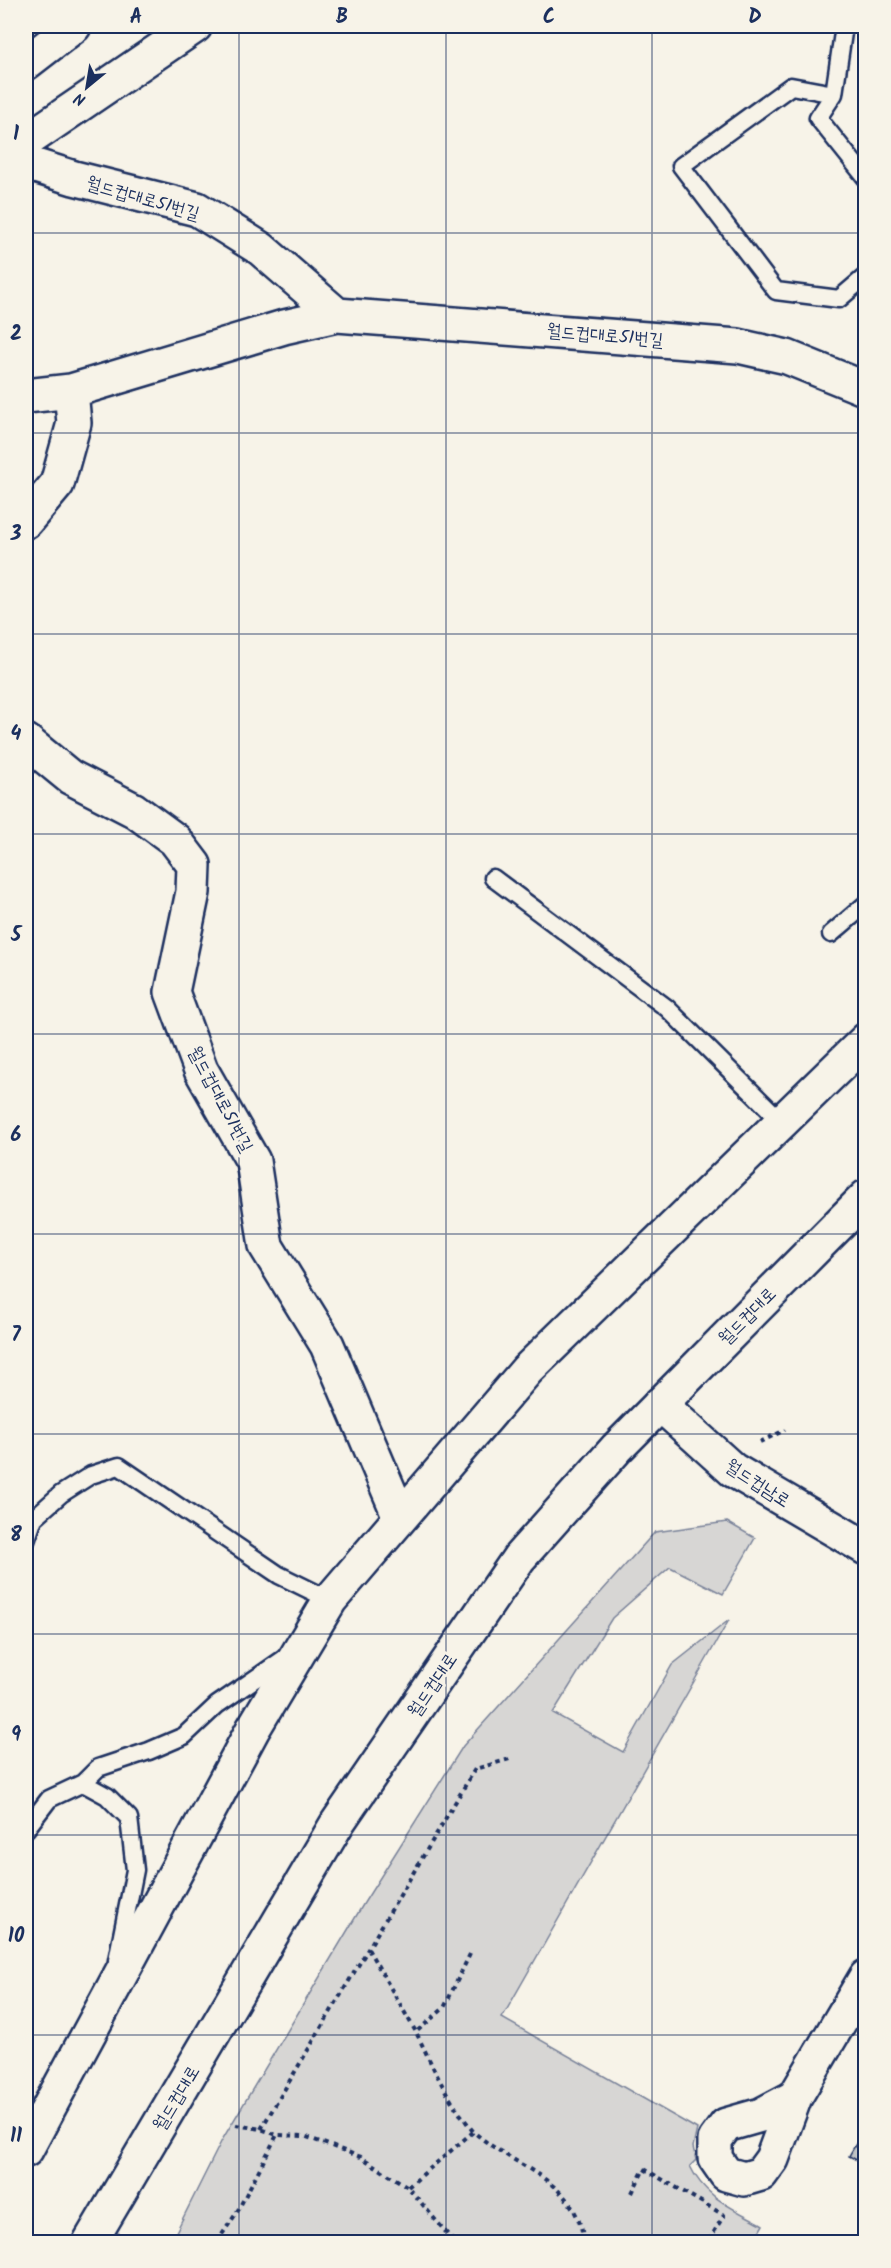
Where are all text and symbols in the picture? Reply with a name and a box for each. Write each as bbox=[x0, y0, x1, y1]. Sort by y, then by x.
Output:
text: A bbox=[130, 2, 142, 34]
text: B bbox=[336, 2, 348, 34]
text: C bbox=[543, 2, 555, 34]
text: D bbox=[748, 2, 762, 34]
north arrow bbox=[57, 57, 117, 117]
text: N bbox=[70, 85, 91, 112]
text: 1 bbox=[13, 119, 19, 151]
street label: 월드컵대로51번길 bbox=[82, 169, 203, 230]
street label: 월드컵대로51번길 bbox=[545, 317, 665, 356]
text: 2 bbox=[10, 319, 22, 351]
text: 3 bbox=[10, 519, 22, 551]
text: 4 bbox=[11, 719, 22, 751]
text: 5 bbox=[10, 920, 23, 952]
street label: 월드컵대로51번길 bbox=[179, 1041, 260, 1158]
text: 6 bbox=[11, 1120, 22, 1152]
street label: 월드컵대로 bbox=[712, 1281, 784, 1353]
text: 7 bbox=[11, 1320, 21, 1352]
street label: 월드컵남로 bbox=[719, 1452, 795, 1516]
text: 8 bbox=[10, 1520, 22, 1552]
street label: 월드컵대로 bbox=[401, 1648, 466, 1724]
text: 9 bbox=[11, 1720, 21, 1752]
text: 10 bbox=[8, 1921, 25, 1953]
street label: 월드컵대로 bbox=[146, 2060, 208, 2137]
text: 11 bbox=[10, 2121, 22, 2153]

